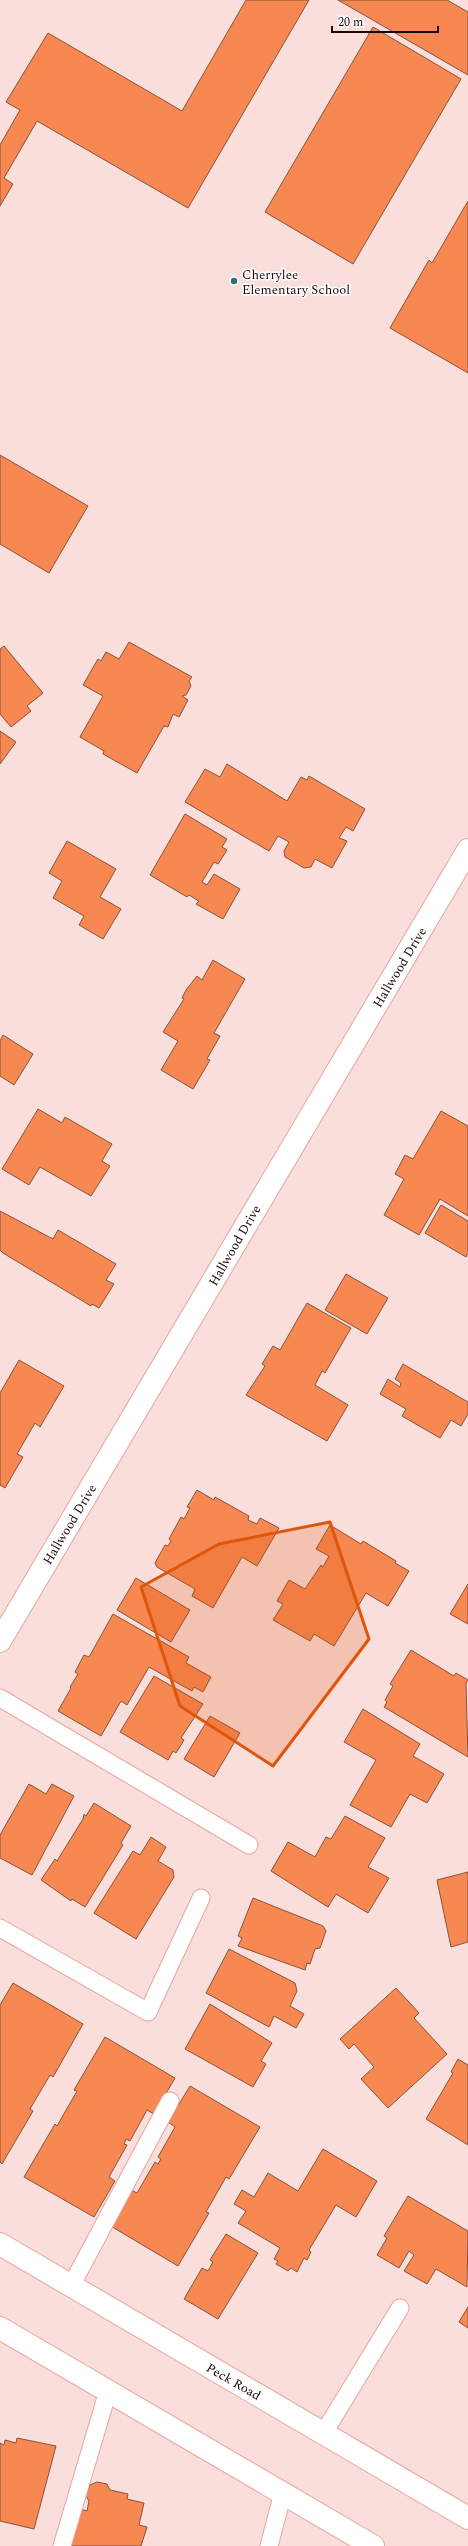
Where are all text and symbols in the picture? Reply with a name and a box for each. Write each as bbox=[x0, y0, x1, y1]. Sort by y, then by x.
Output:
scale bar bbox=[332, 8, 438, 34]
text: 20 m bbox=[338, 13, 363, 32]
place label: Cherrylee Elementary School bbox=[242, 265, 350, 300]
marker: Cherrylee Elementary School bbox=[229, 276, 239, 286]
street label: Hallwood Drive bbox=[368, 923, 432, 1012]
street label: Hallwood Drive bbox=[204, 1201, 266, 1290]
street label: Hallwood Drive bbox=[38, 1480, 102, 1569]
street label: Peck Road bbox=[202, 2358, 265, 2406]

